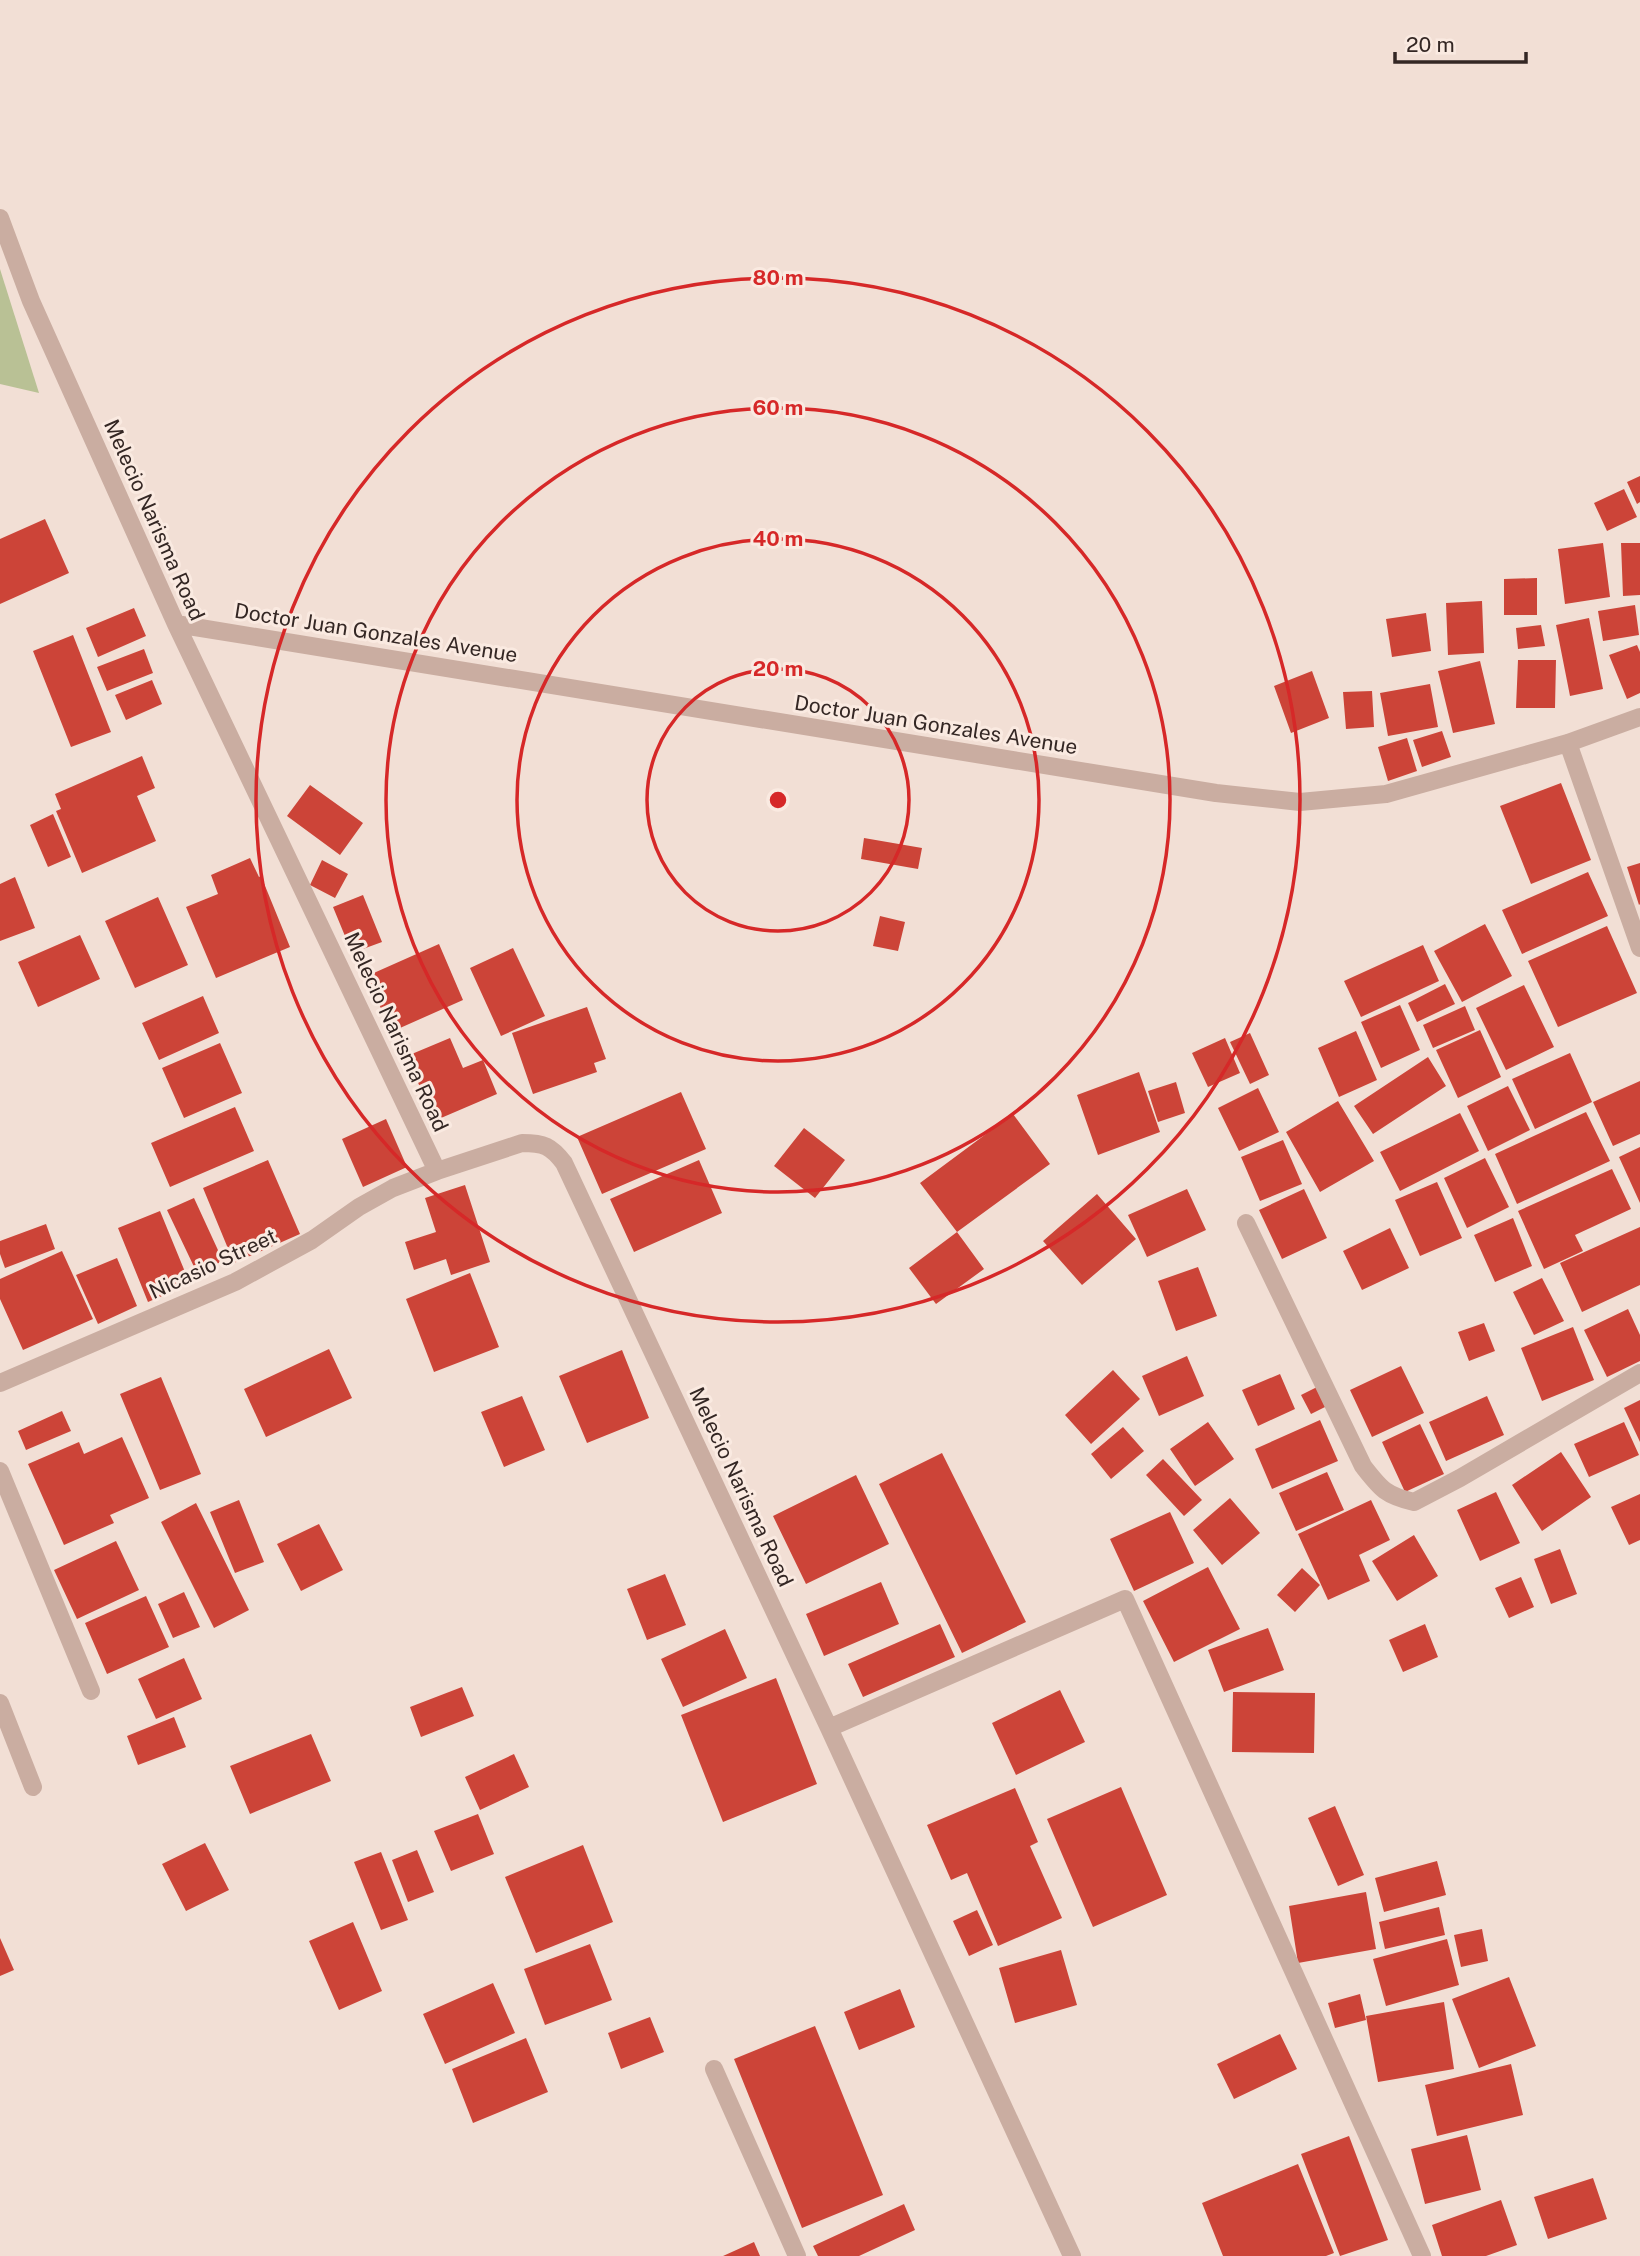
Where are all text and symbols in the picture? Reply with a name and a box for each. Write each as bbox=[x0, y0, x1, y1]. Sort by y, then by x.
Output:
scale bar bbox=[1395, 21, 1526, 65]
text: 20 m bbox=[1406, 32, 1455, 57]
text: 80 m bbox=[752, 265, 804, 290]
text: 60 m bbox=[753, 395, 803, 420]
street label: Melecio Narisma Road bbox=[99, 415, 210, 624]
text: 40 m bbox=[753, 526, 803, 551]
street label: Doctor Juan Gonzales Avenue bbox=[233, 598, 519, 667]
text: 20 m bbox=[753, 656, 803, 681]
street label: Doctor Juan Gonzales Avenue bbox=[793, 690, 1079, 759]
centre of rings bbox=[766, 788, 790, 812]
street label: Melecio Narisma Road bbox=[339, 928, 454, 1136]
street label: Nicasio Street bbox=[145, 1223, 281, 1304]
street label: Melecio Narisma Road bbox=[684, 1383, 799, 1591]

